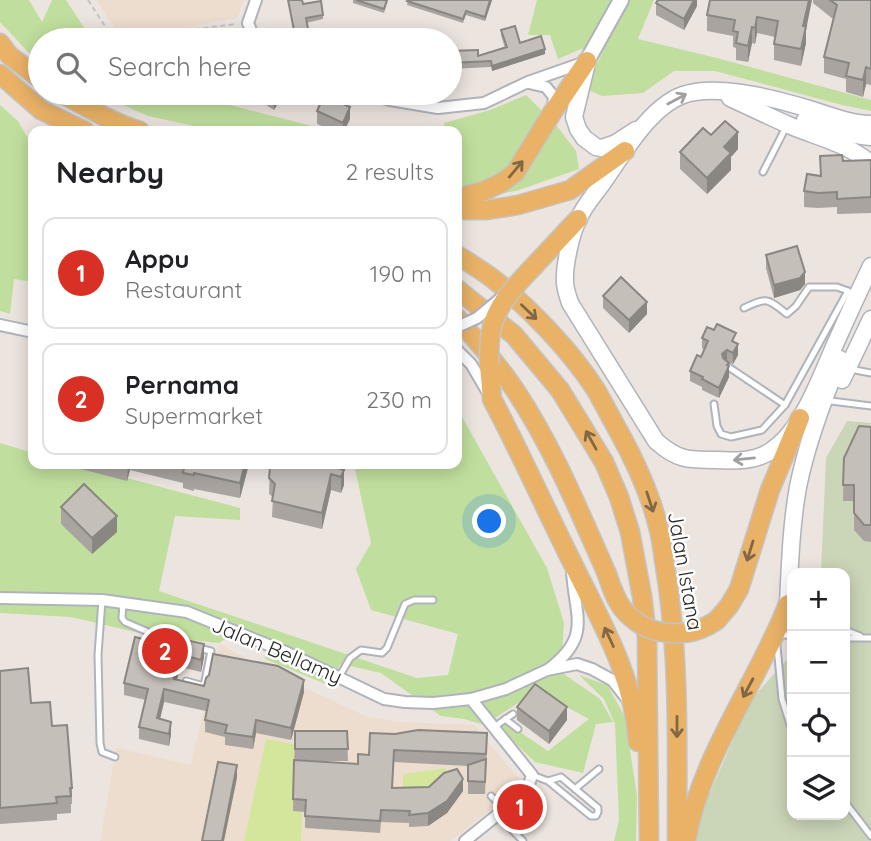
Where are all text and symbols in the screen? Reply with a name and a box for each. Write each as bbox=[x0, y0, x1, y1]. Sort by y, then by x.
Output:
search box bbox=[28, 28, 462, 105]
icon: search bbox=[52, 48, 90, 86]
text: Search here bbox=[108, 50, 252, 83]
one-way arrow bbox=[666, 92, 687, 105]
text: Nearby bbox=[56, 153, 164, 191]
text: 2 results bbox=[345, 157, 434, 186]
one-way arrow bbox=[508, 160, 524, 178]
text: Appu bbox=[125, 242, 190, 275]
text: 1 bbox=[77, 259, 85, 288]
text: 190 m bbox=[370, 259, 432, 288]
text: Restaurant bbox=[125, 275, 242, 304]
one-way arrow bbox=[520, 304, 537, 321]
text: Pernama bbox=[125, 368, 239, 401]
text: 2 bbox=[74, 385, 88, 414]
text: 230 m bbox=[366, 385, 432, 414]
text: Supermarket bbox=[125, 401, 263, 430]
one-way arrow bbox=[584, 430, 598, 450]
one-way arrow bbox=[733, 452, 756, 465]
one-way arrow bbox=[645, 491, 658, 513]
your location bbox=[472, 504, 506, 538]
street label: Jalan Istana bbox=[663, 509, 709, 632]
one-way arrow bbox=[743, 540, 756, 562]
map controls bbox=[787, 568, 850, 820]
button: + bbox=[787, 568, 850, 631]
street label: Jalan Bellamy bbox=[208, 611, 346, 689]
pin: 2 bbox=[142, 625, 188, 677]
one-way arrow bbox=[602, 627, 615, 649]
button: − bbox=[787, 631, 850, 694]
one-way arrow bbox=[741, 677, 754, 698]
button: locate bbox=[787, 694, 850, 757]
one-way arrow bbox=[670, 715, 684, 738]
button: layers bbox=[787, 757, 850, 820]
pin: 1 bbox=[497, 781, 543, 833]

